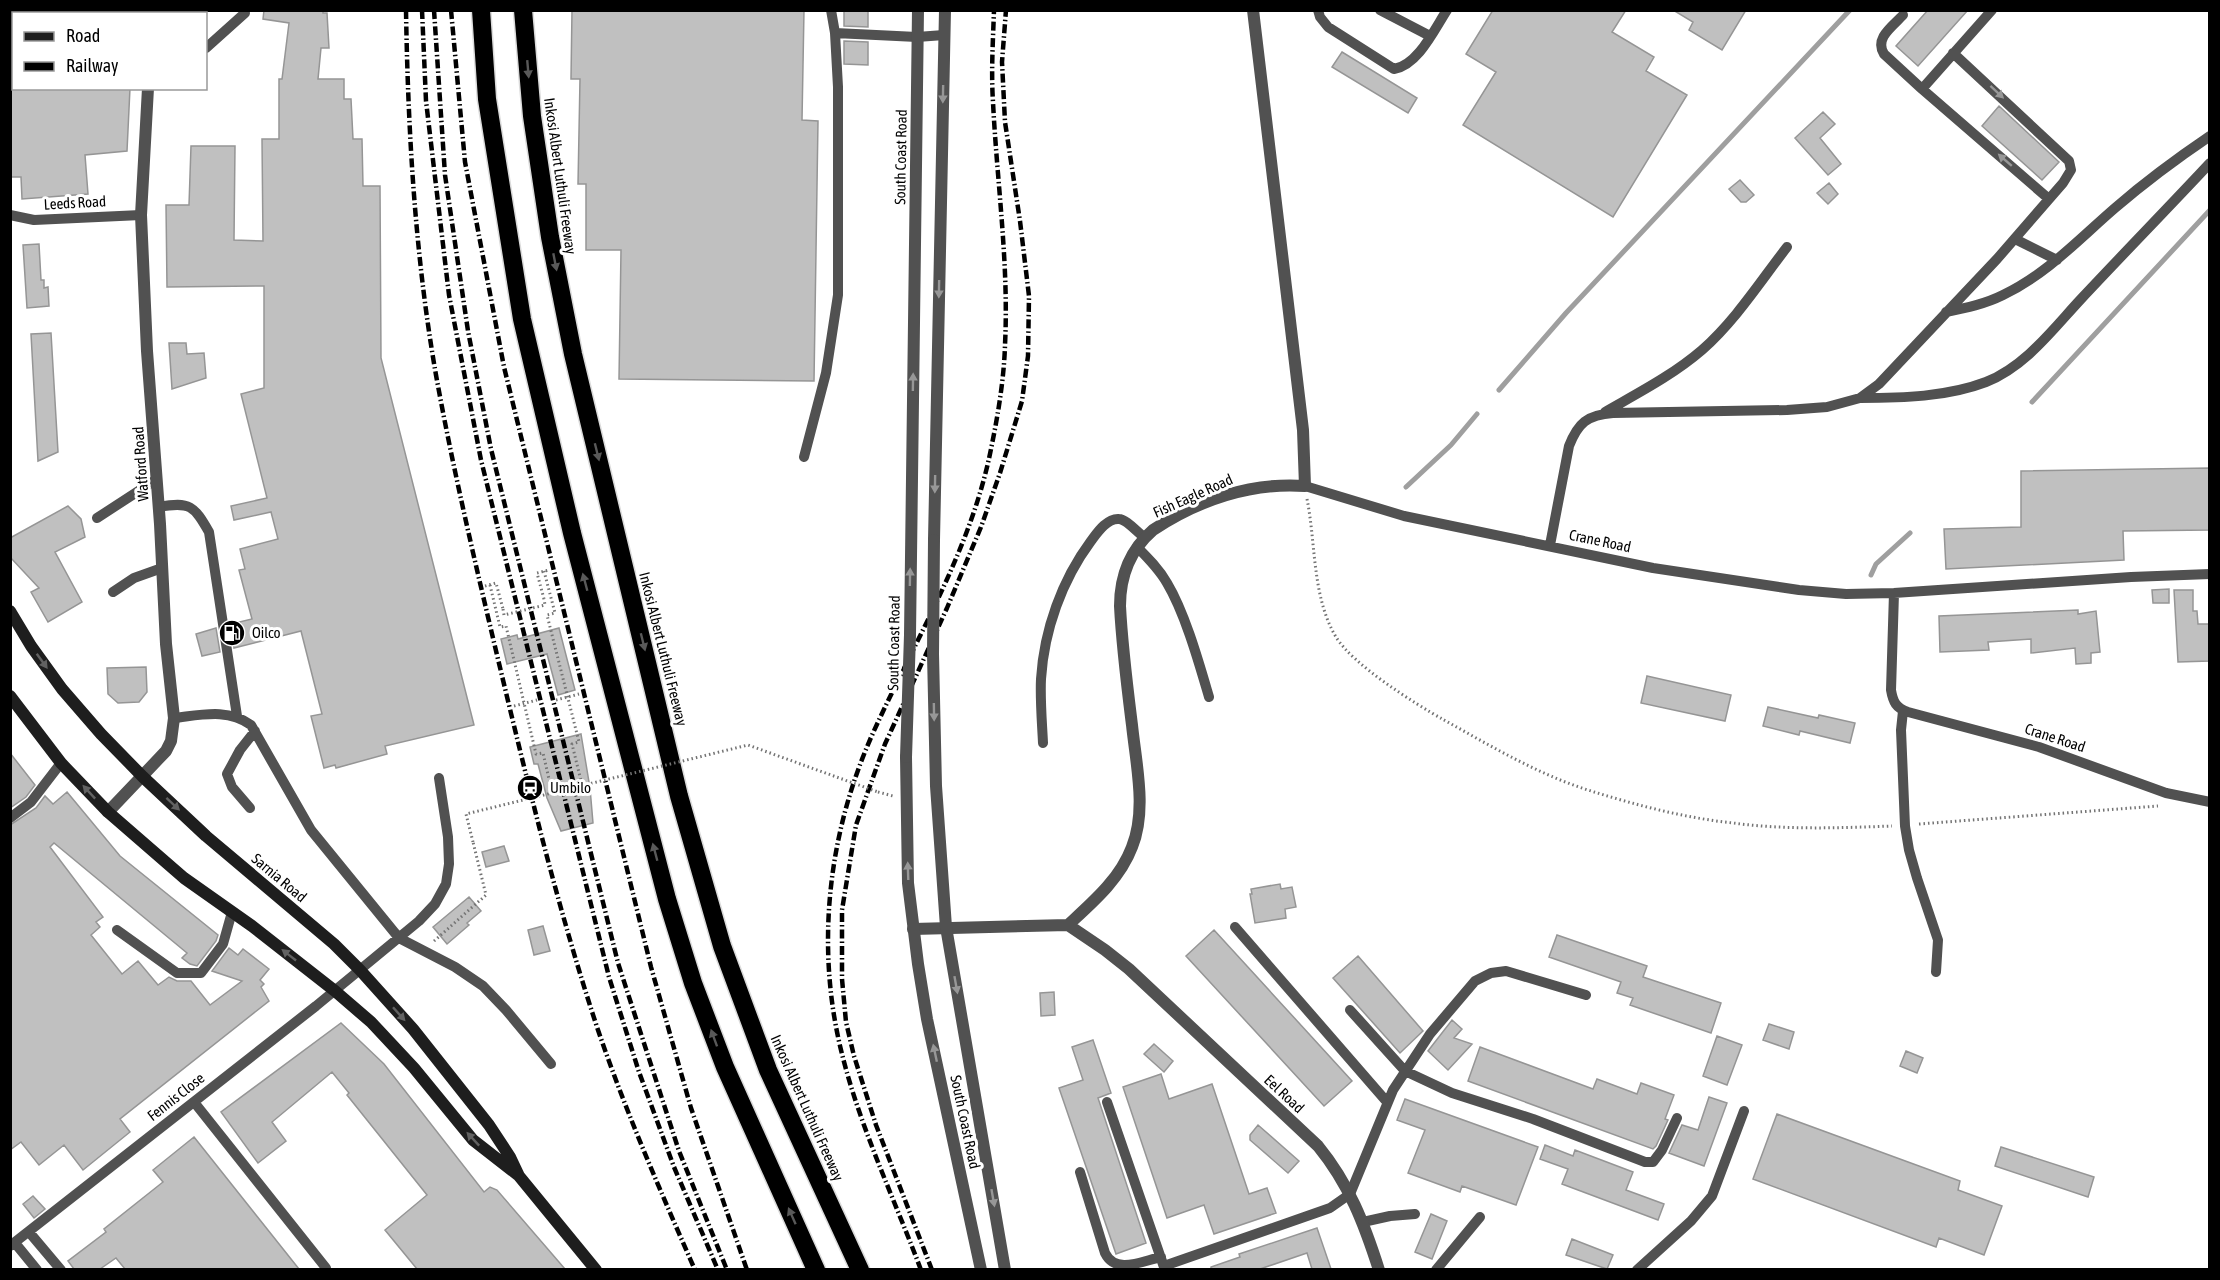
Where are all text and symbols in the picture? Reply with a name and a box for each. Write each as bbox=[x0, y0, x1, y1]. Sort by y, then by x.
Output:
legend bbox=[12, 12, 207, 90]
text: Road bbox=[66, 25, 100, 46]
text: Railway bbox=[66, 55, 118, 76]
one-way arrow bbox=[523, 59, 533, 78]
one-way arrow bbox=[938, 84, 948, 103]
one-way arrow bbox=[1989, 85, 2004, 99]
street label: Inkosi Albert Luthuli Freeway bbox=[541, 96, 580, 255]
street label: South Coast Road bbox=[891, 109, 910, 205]
one-way arrow bbox=[1997, 154, 2012, 167]
street label: Leeds Road bbox=[43, 192, 107, 213]
one-way arrow bbox=[551, 253, 560, 272]
one-way arrow bbox=[934, 279, 944, 298]
one-way arrow bbox=[908, 372, 918, 391]
street label: Watford Road bbox=[129, 426, 152, 502]
one-way arrow bbox=[592, 443, 602, 461]
street label: Fish Eagle Road bbox=[1150, 470, 1235, 521]
one-way arrow bbox=[931, 474, 940, 493]
street label: Crane Road bbox=[1568, 526, 1633, 555]
one-way arrow bbox=[905, 567, 915, 586]
street label: Inkosi Albert Luthuli Freeway bbox=[636, 570, 691, 728]
one-way arrow bbox=[579, 573, 589, 591]
street label: South Coast Road bbox=[884, 595, 903, 691]
fuel station icon: Oilco bbox=[217, 618, 247, 648]
place label: Oilco bbox=[252, 624, 281, 641]
one-way arrow bbox=[638, 632, 648, 651]
one-way arrow bbox=[35, 653, 47, 668]
one-way arrow bbox=[929, 703, 939, 722]
street label: Crane Road bbox=[2023, 720, 2088, 755]
station icon: Umbilo bbox=[515, 773, 545, 803]
place label: Umbilo bbox=[550, 779, 591, 796]
one-way arrow bbox=[82, 785, 96, 800]
one-way arrow bbox=[165, 797, 180, 810]
one-way arrow bbox=[650, 843, 659, 861]
street label: Sarnia Road bbox=[249, 850, 310, 905]
one-way arrow bbox=[903, 861, 912, 880]
one-way arrow bbox=[281, 949, 296, 961]
one-way arrow bbox=[952, 976, 961, 995]
one-way arrow bbox=[392, 1006, 405, 1021]
one-way arrow bbox=[708, 1028, 718, 1046]
street label: Inkosi Albert Luthuli Freeway bbox=[768, 1032, 847, 1183]
one-way arrow bbox=[929, 1044, 939, 1063]
street label: Fennis Close bbox=[144, 1069, 208, 1124]
street label: Eel Road bbox=[1261, 1071, 1308, 1116]
street label: South Coast Road bbox=[947, 1074, 984, 1170]
one-way arrow bbox=[467, 1132, 480, 1147]
one-way arrow bbox=[989, 1188, 998, 1207]
one-way arrow bbox=[787, 1208, 796, 1225]

